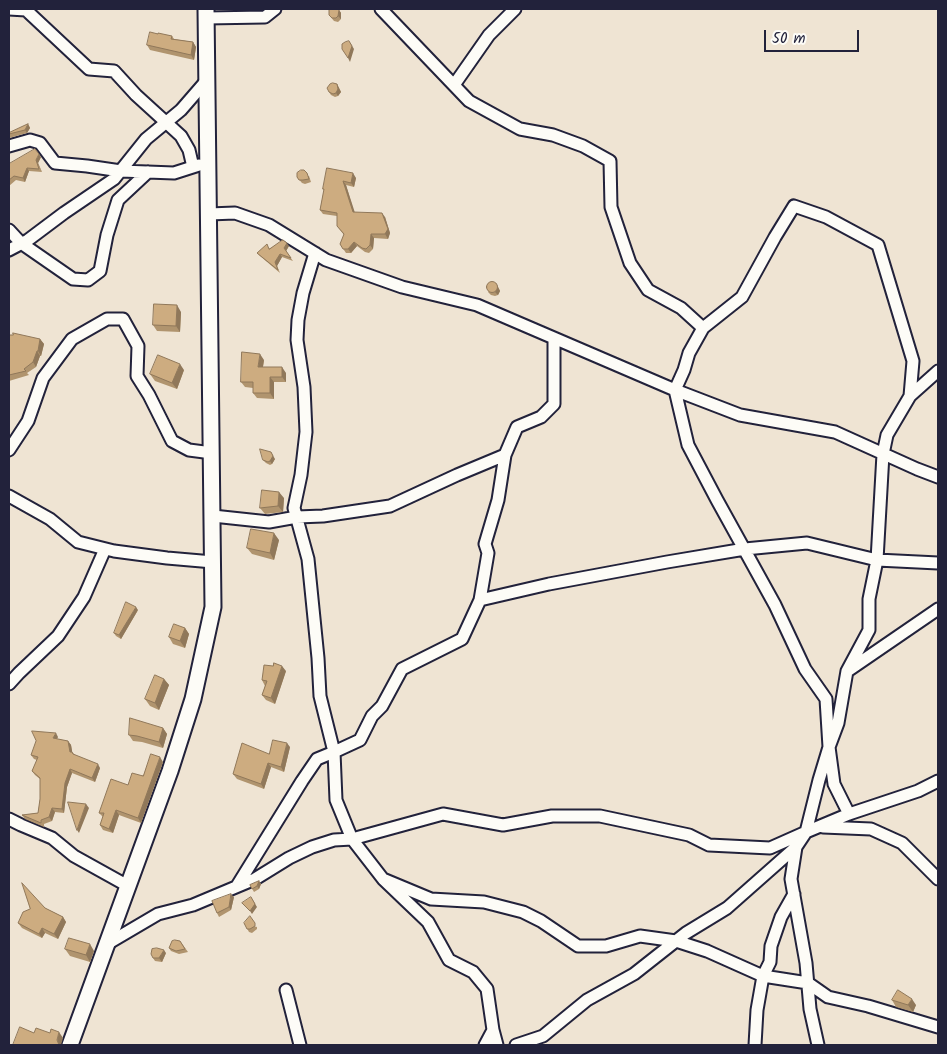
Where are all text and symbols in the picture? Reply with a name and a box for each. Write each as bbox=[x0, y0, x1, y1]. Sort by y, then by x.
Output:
scale bar bbox=[767, 20, 862, 52]
text: 50 m bbox=[772, 27, 806, 51]

